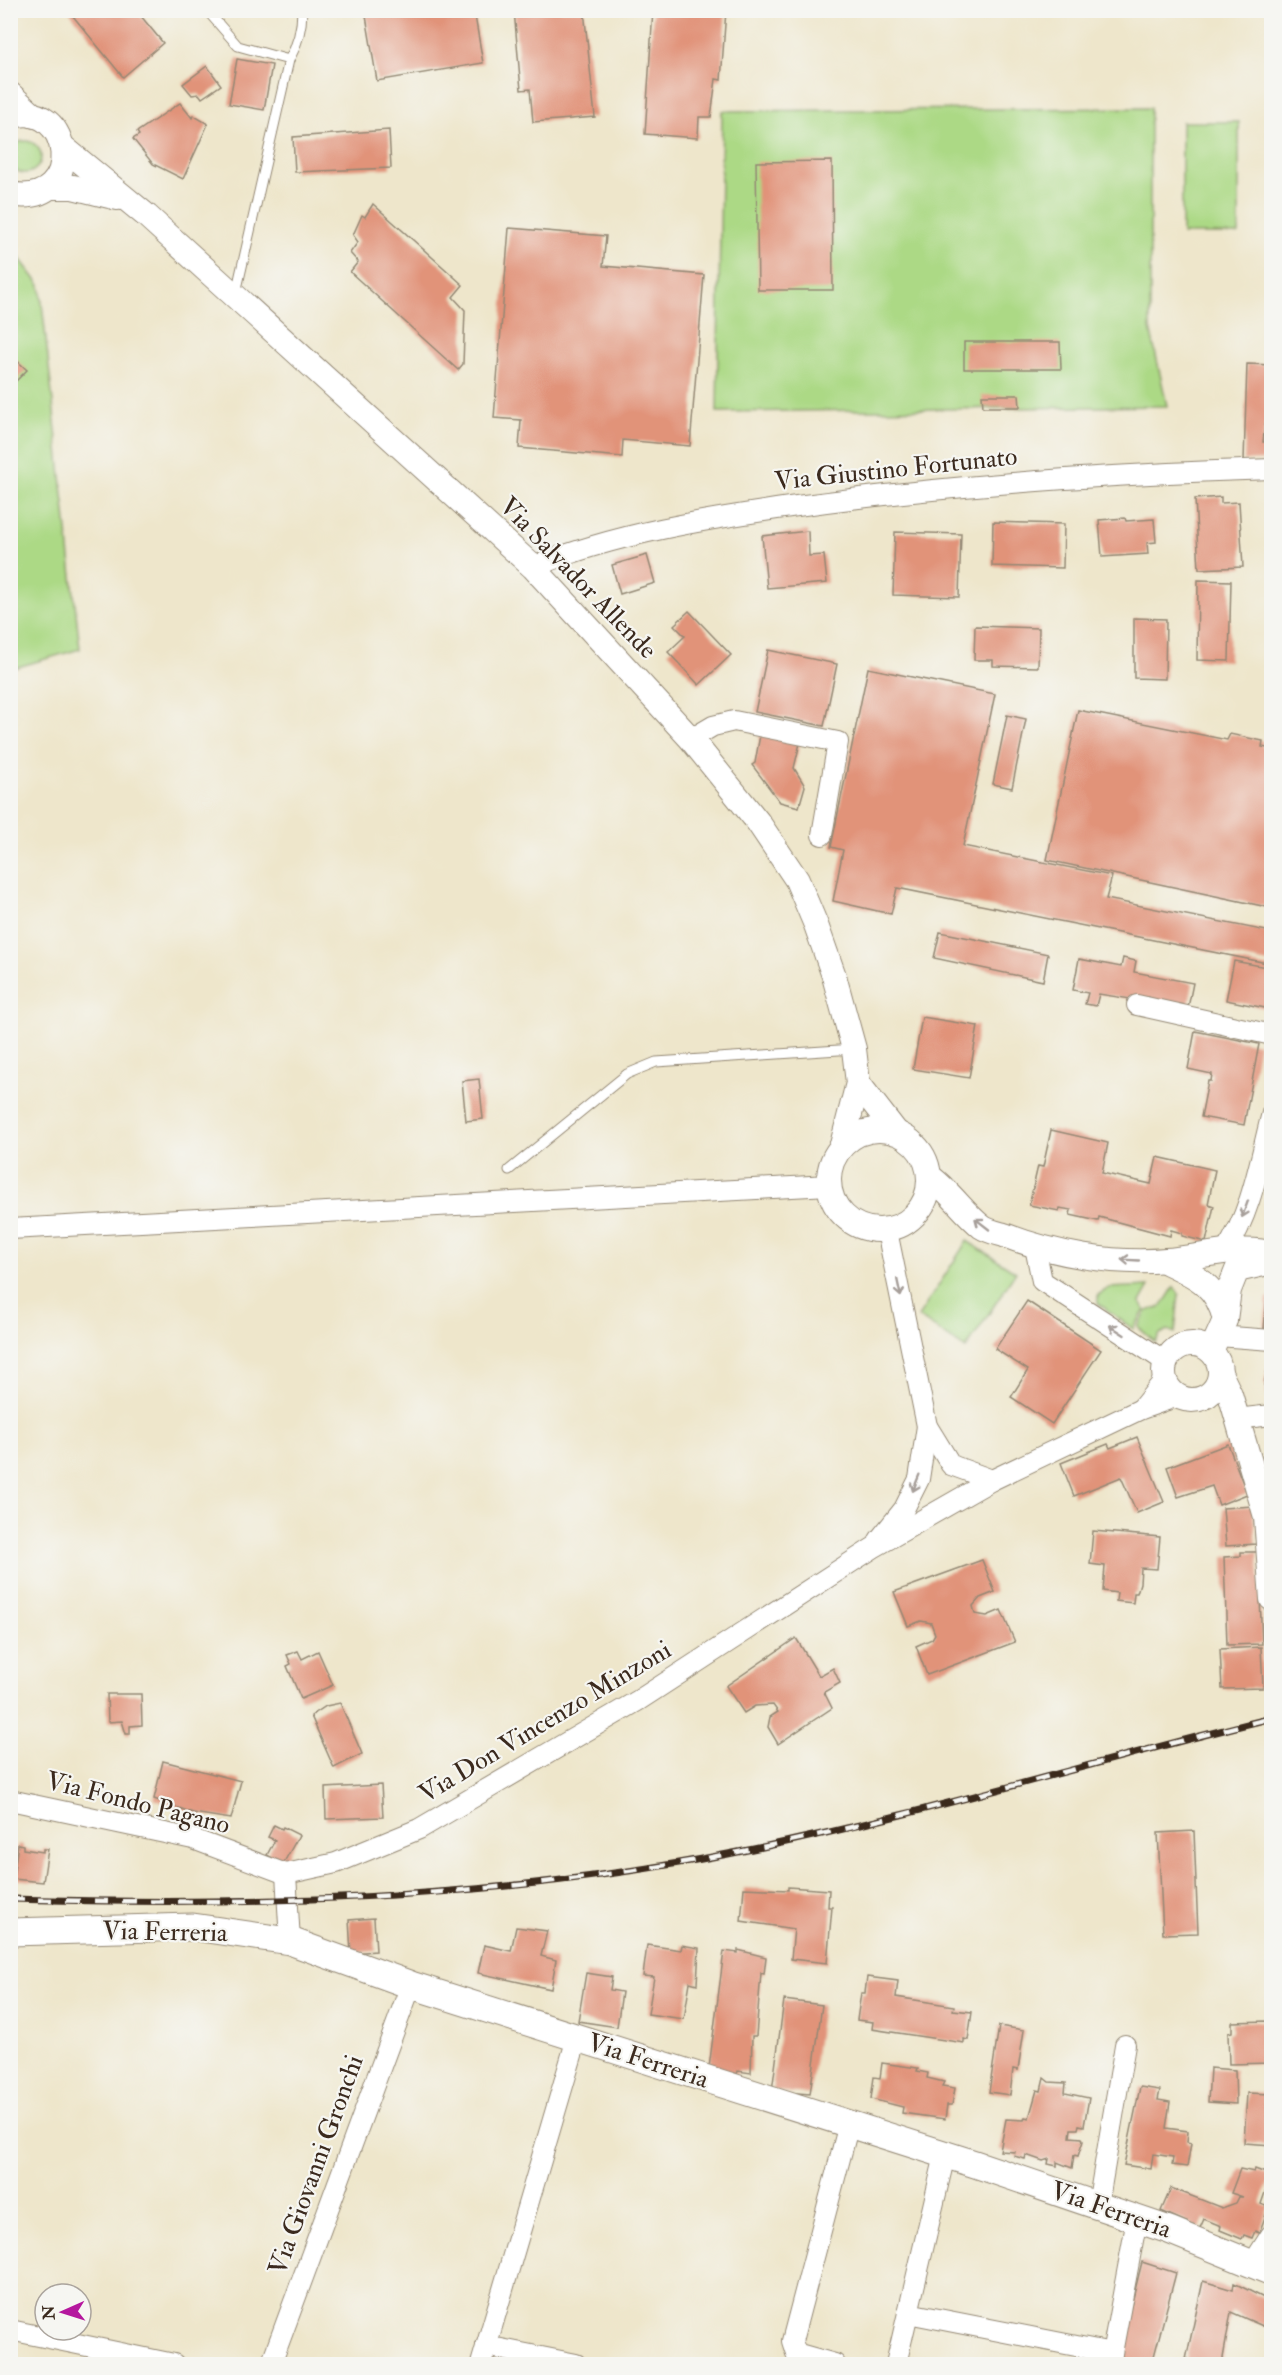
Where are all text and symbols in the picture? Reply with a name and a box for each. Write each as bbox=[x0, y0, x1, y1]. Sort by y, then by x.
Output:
street label: Via Giustino Fortunato bbox=[773, 440, 1019, 498]
street label: Via Salvador Allende bbox=[493, 490, 664, 666]
one-way arrow bbox=[1239, 1200, 1250, 1218]
one-way arrow bbox=[974, 1217, 990, 1230]
one-way arrow bbox=[1121, 1255, 1141, 1266]
one-way arrow bbox=[894, 1278, 905, 1297]
one-way arrow bbox=[1109, 1323, 1126, 1335]
one-way arrow bbox=[910, 1474, 921, 1492]
street label: Via Don Vincenzo Minzoni bbox=[413, 1634, 677, 1810]
street label: Via Fondo Pagano bbox=[43, 1765, 233, 1841]
street label: Via Ferreria bbox=[102, 1915, 228, 1949]
street label: Via Ferreria bbox=[583, 2026, 713, 2096]
street label: Via Giovanni Gronchi bbox=[261, 2051, 371, 2279]
street label: Via Ferreria bbox=[1047, 2174, 1176, 2246]
north arrow bbox=[33, 2282, 93, 2342]
text: N bbox=[39, 2304, 59, 2321]

